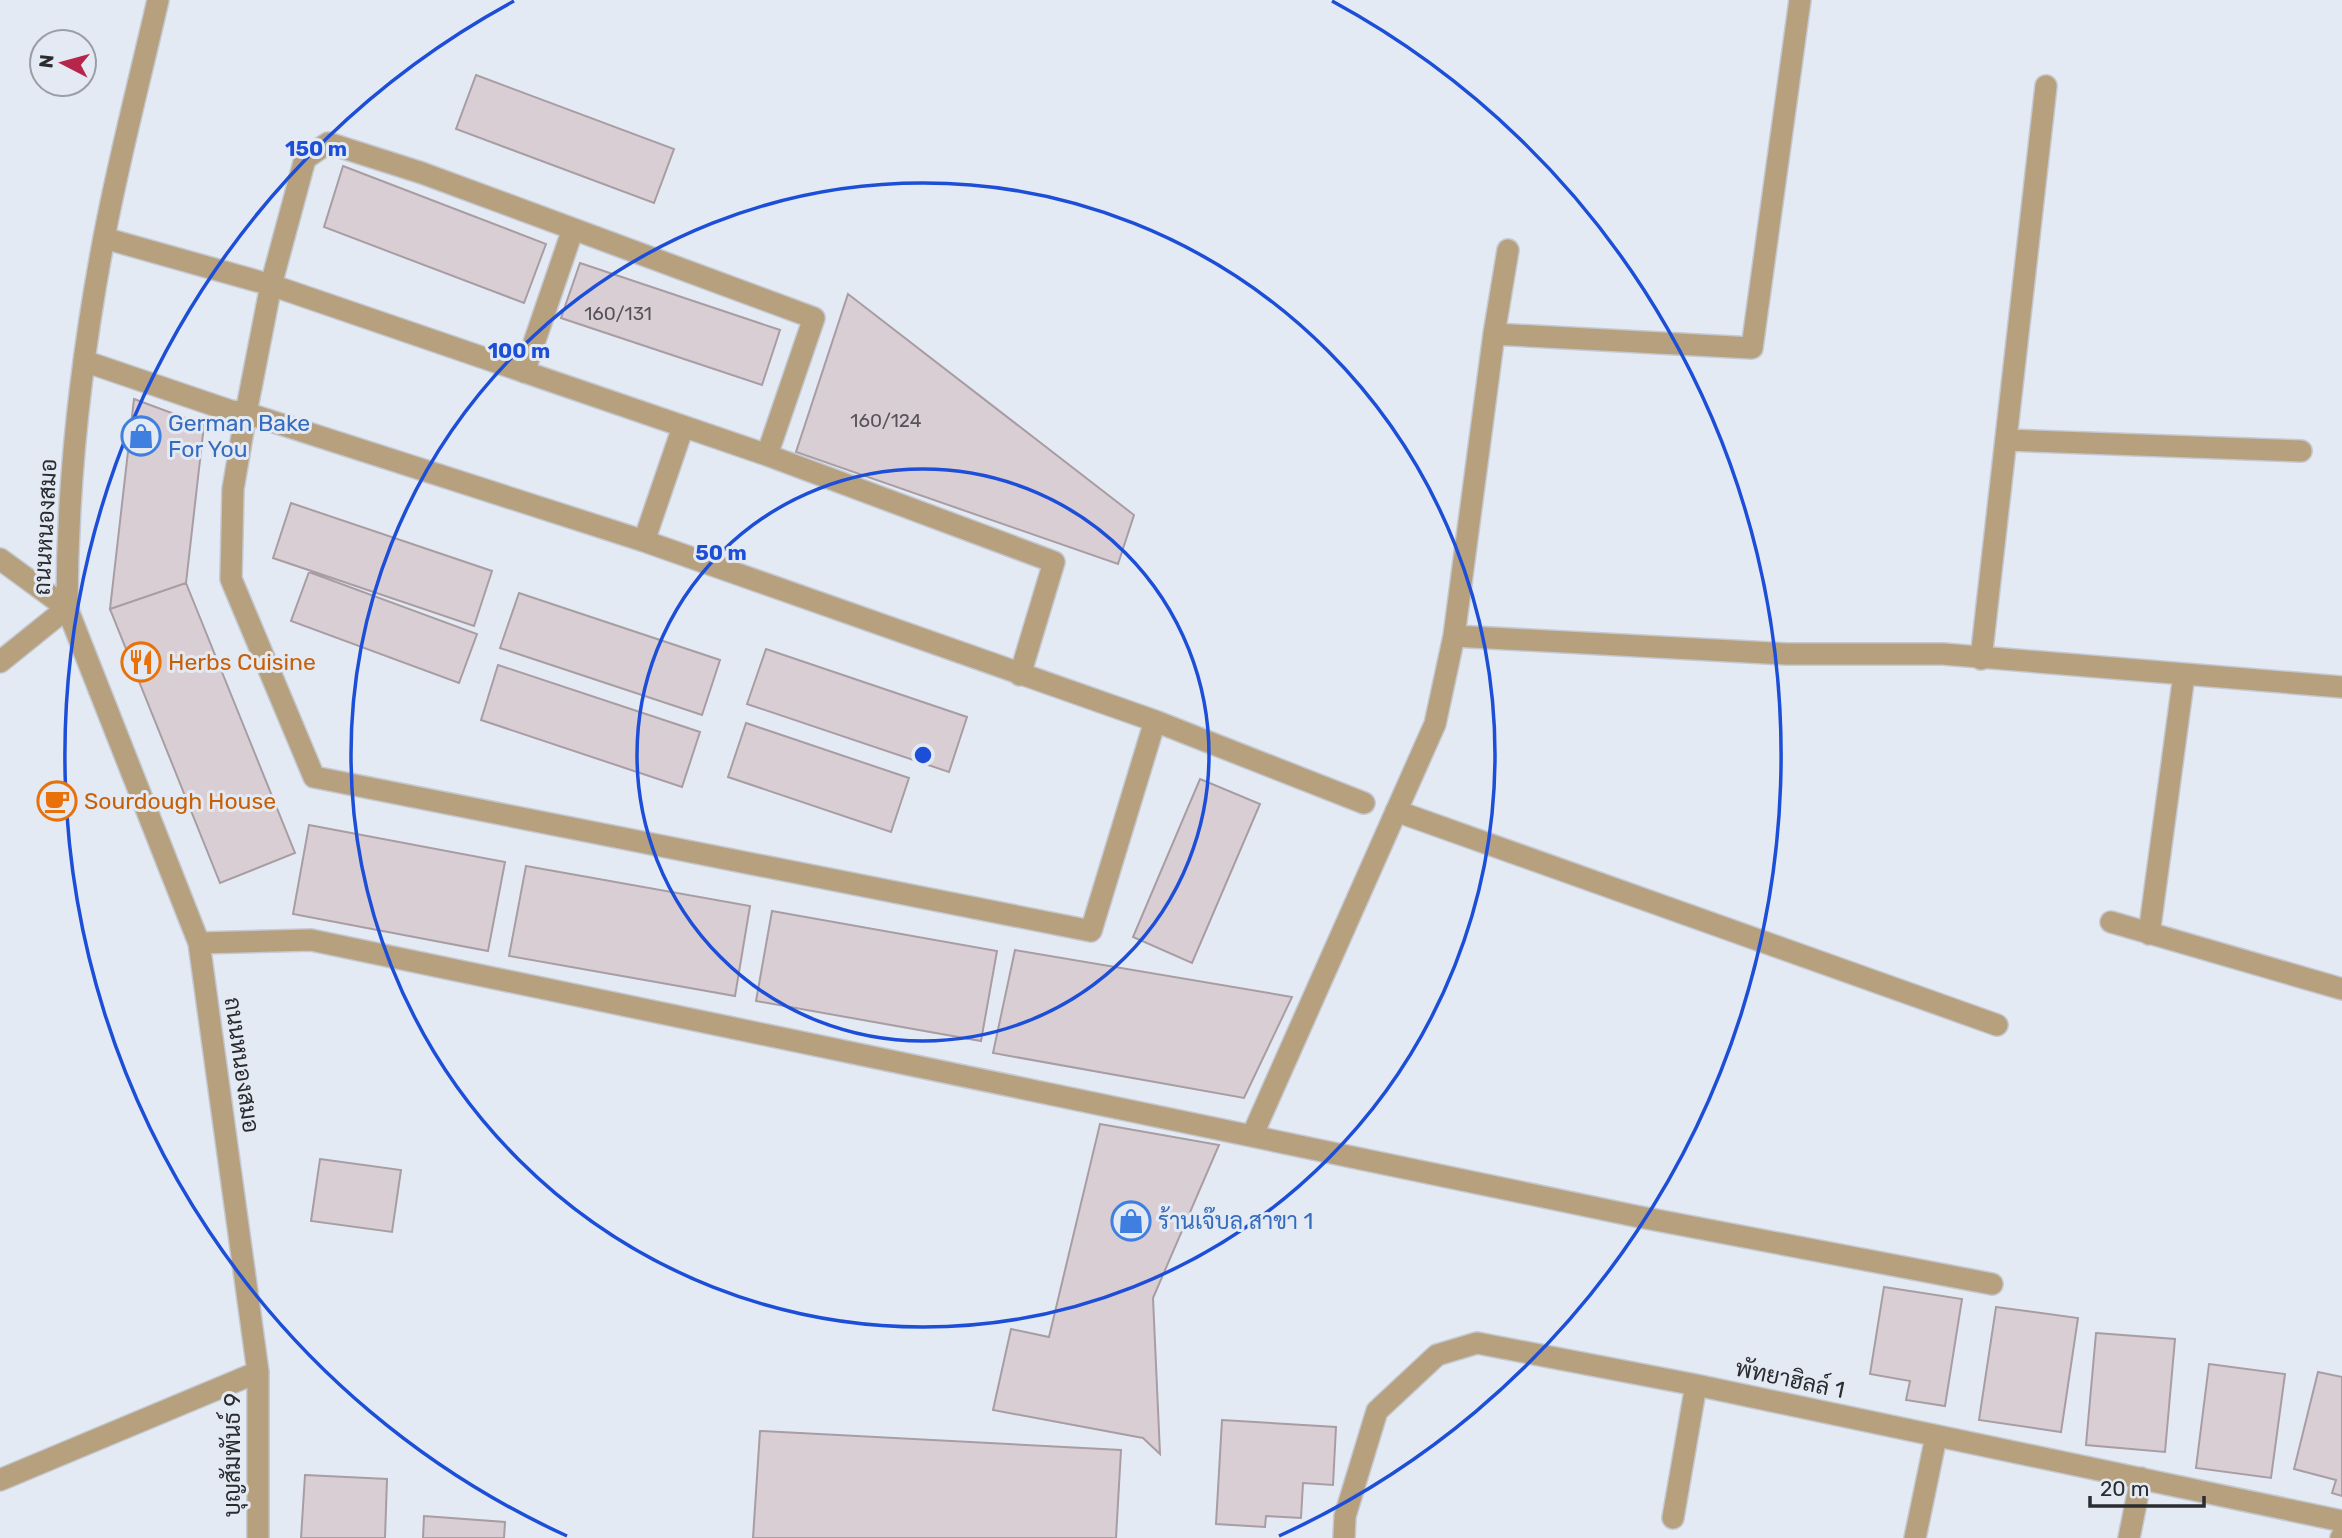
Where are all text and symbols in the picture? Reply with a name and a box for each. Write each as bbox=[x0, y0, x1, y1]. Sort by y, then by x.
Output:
north arrow bbox=[28, 28, 98, 98]
text: N bbox=[34, 53, 59, 69]
text: 150 m bbox=[285, 136, 347, 161]
house number: 160/131 bbox=[584, 302, 652, 325]
text: 100 m bbox=[488, 338, 550, 363]
place label: German Bake For You bbox=[168, 409, 310, 463]
house number: 160/124 bbox=[850, 409, 922, 432]
shop icon: German Bake For You bbox=[120, 415, 162, 457]
street label: ถนนหนองสมอ bbox=[27, 458, 63, 596]
text: 50 m bbox=[695, 540, 747, 565]
restaurant icon: Herbs Cuisine bbox=[120, 641, 162, 683]
place label: Herbs Cuisine bbox=[168, 648, 316, 676]
centre of rings bbox=[911, 743, 935, 767]
cafe icon: Sourdough House bbox=[36, 780, 78, 822]
place label: Sourdough House bbox=[84, 787, 276, 815]
street label: ถนนหนองสมอ bbox=[219, 995, 265, 1135]
shop icon: ร้านเจ๊บล สาขา 1 bbox=[1110, 1200, 1152, 1242]
place label: ร้านเจ๊บล สาขา 1 bbox=[1158, 1206, 1313, 1235]
street label: พัทยาฮิลล์ 1 bbox=[1733, 1352, 1848, 1404]
street label: บุญสัมพันธ์ 9 bbox=[216, 1393, 248, 1517]
scale bar bbox=[2090, 1464, 2204, 1508]
text: 20 m bbox=[2100, 1476, 2149, 1501]

